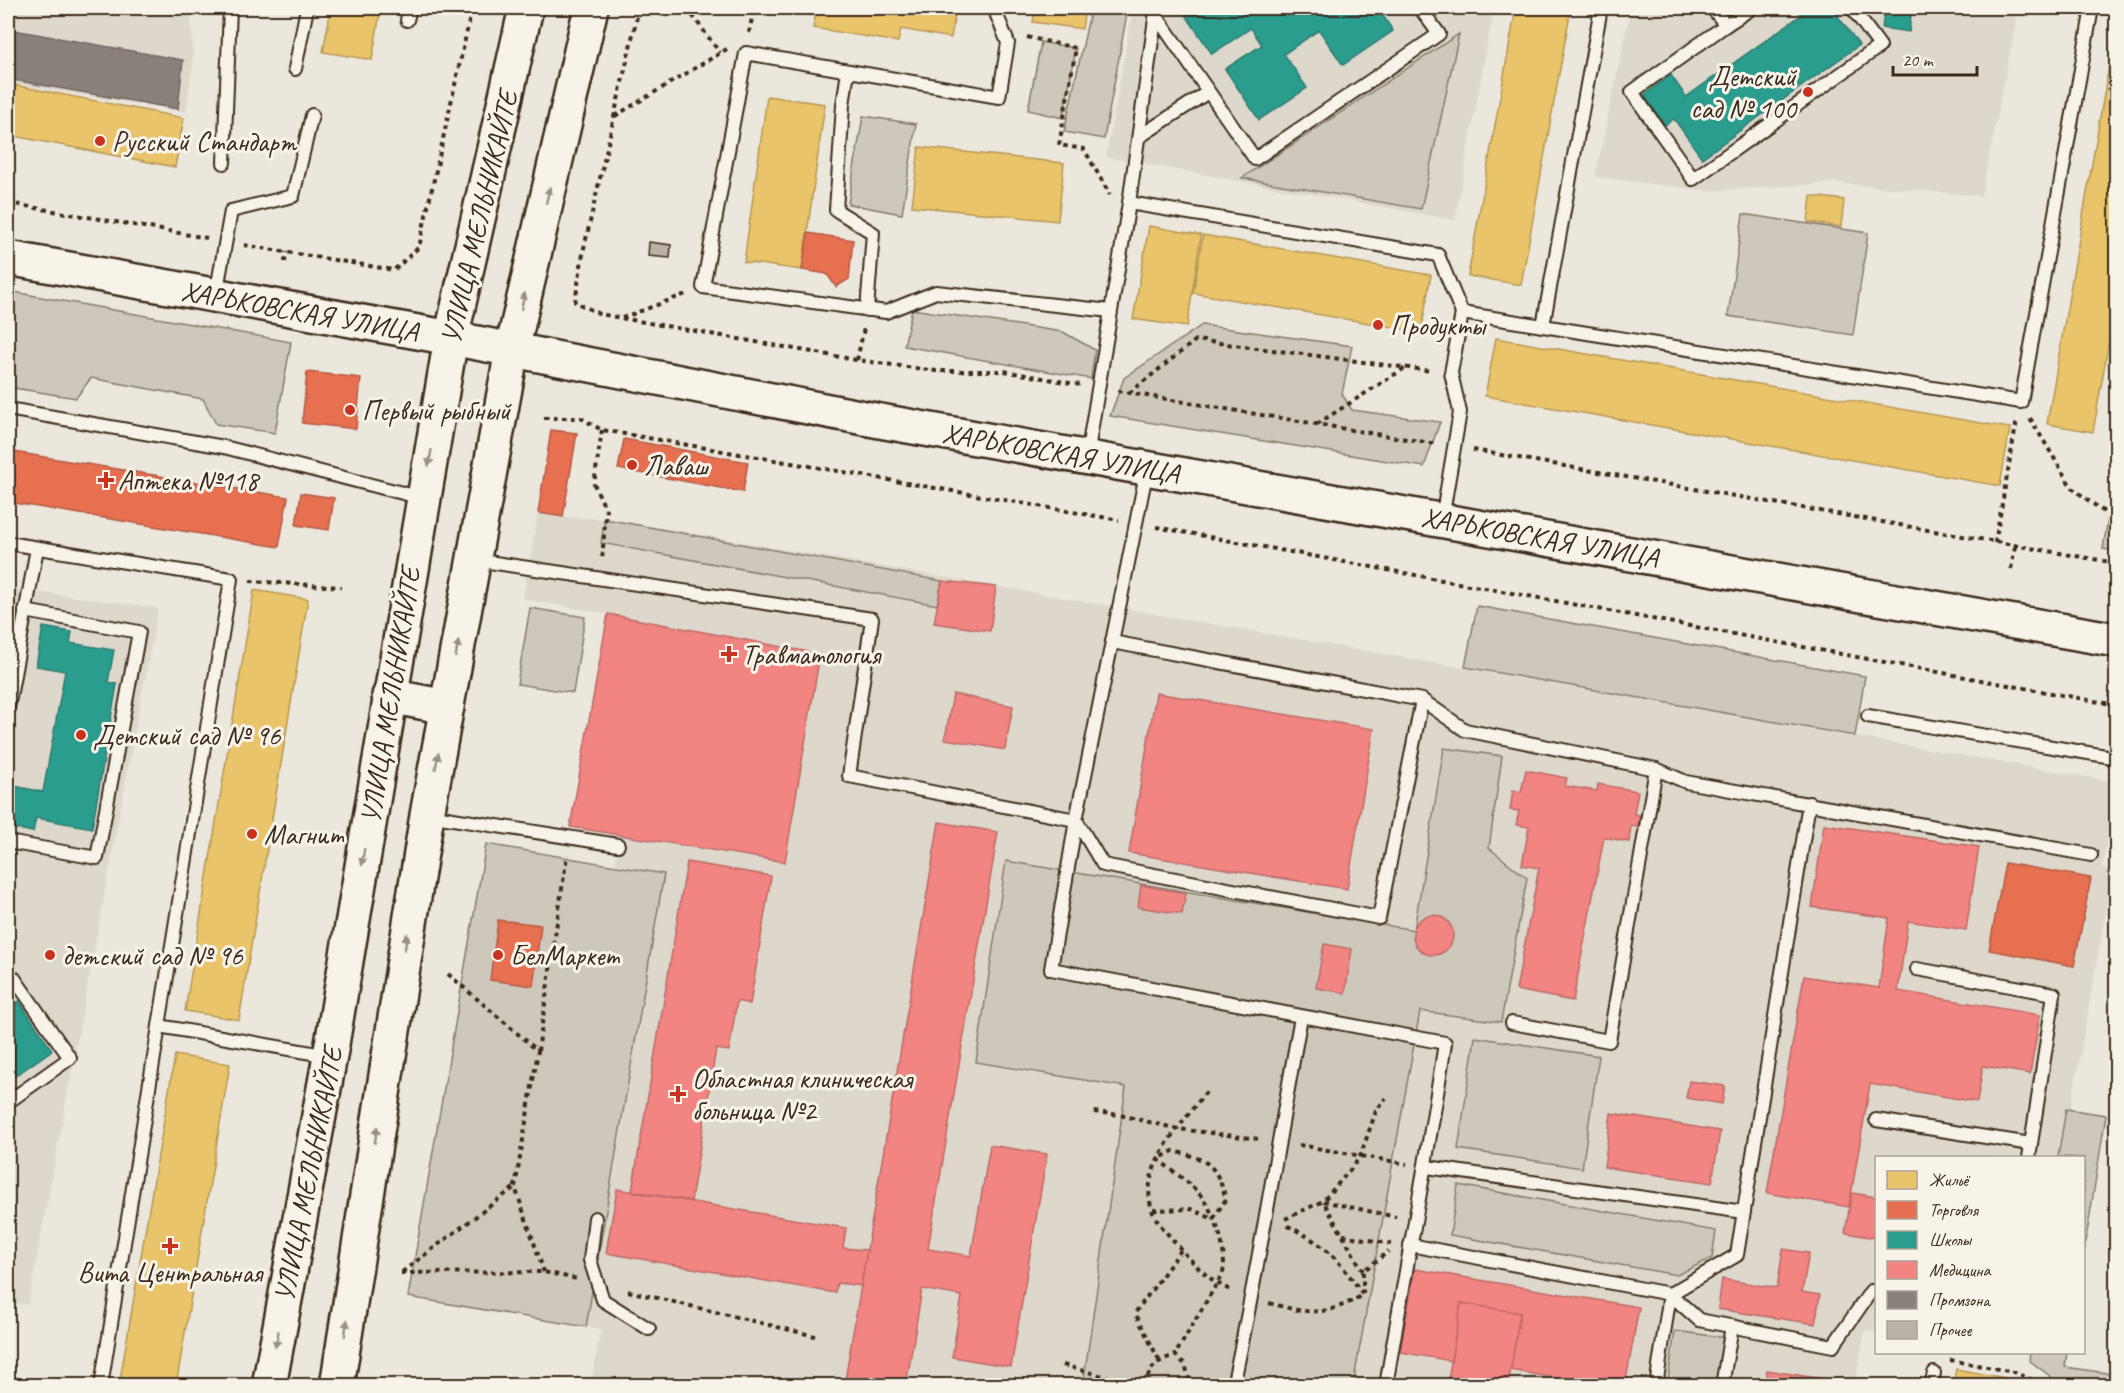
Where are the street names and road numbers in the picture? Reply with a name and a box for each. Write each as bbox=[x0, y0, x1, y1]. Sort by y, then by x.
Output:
street label: УЛИЦА МЕЛЬНИКАЙТЕ bbox=[433, 84, 526, 347]
street label: ХАРЬКОВСКАЯ УЛИЦА bbox=[179, 273, 423, 349]
street label: ХАРЬКОВСКАЯ УЛИЦА bbox=[940, 415, 1184, 491]
street label: ХАРЬКОВСКАЯ УЛИЦА bbox=[1419, 499, 1663, 575]
street label: УЛИЦА МЕЛЬНИКАЙТЕ bbox=[352, 562, 428, 826]
street label: УЛИЦА МЕЛЬНИКАЙТЕ bbox=[266, 1041, 350, 1304]

